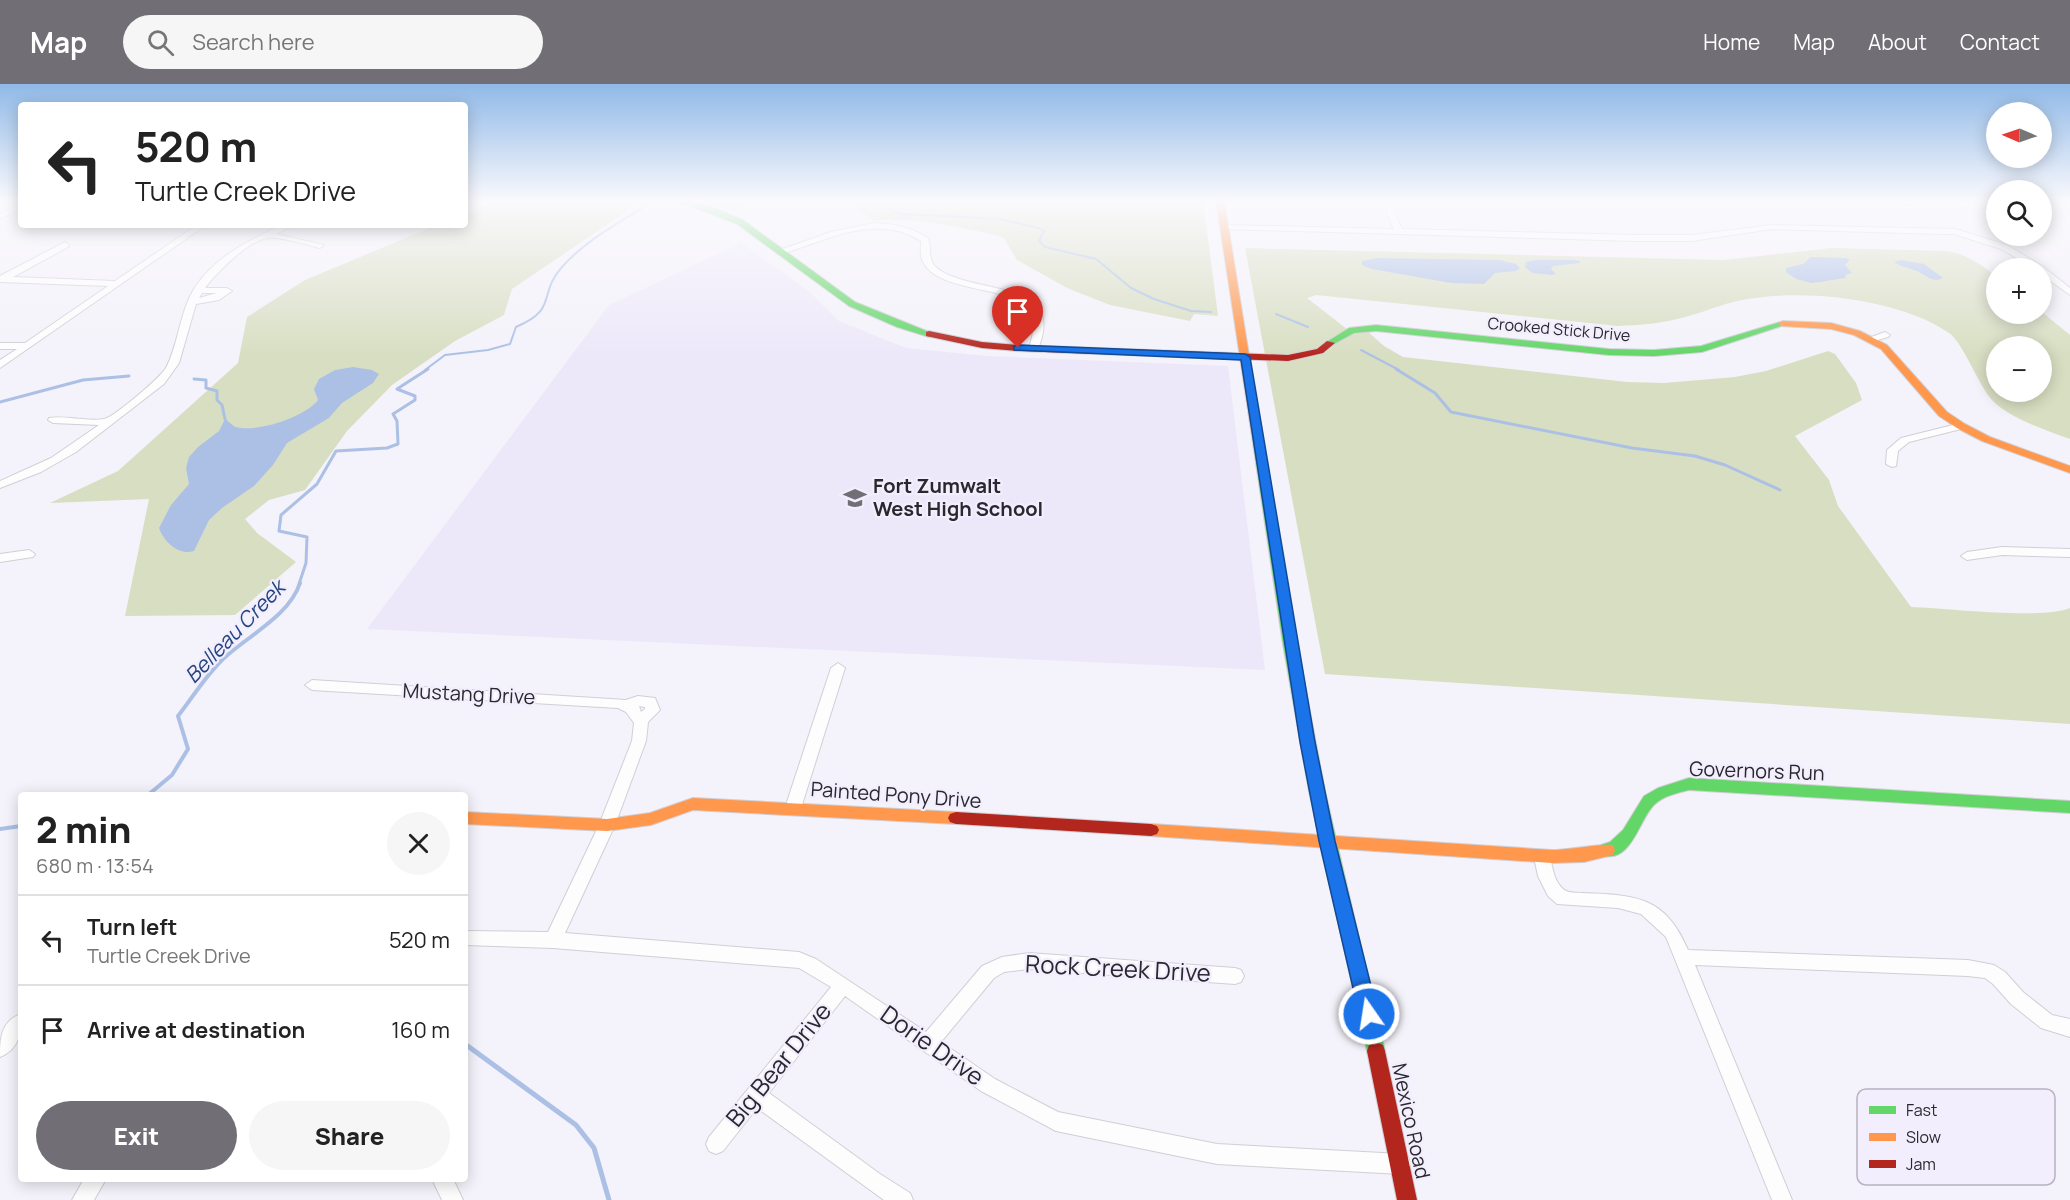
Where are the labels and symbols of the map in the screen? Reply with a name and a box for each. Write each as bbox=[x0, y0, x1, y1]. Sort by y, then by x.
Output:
north arrow bbox=[1986, 102, 2052, 168]
pin bbox=[992, 286, 1043, 348]
street label: Crooked Stick Drive bbox=[1487, 312, 1631, 346]
place label: Fort Zumwalt West High School bbox=[873, 472, 1043, 522]
school or university icon: Fort Zumwalt West High School bbox=[842, 485, 868, 511]
water label: Belleau Creek bbox=[178, 572, 292, 689]
street label: Mustang Drive bbox=[402, 677, 536, 710]
street label: Governors Run bbox=[1689, 755, 1825, 786]
street label: Painted Pony Drive bbox=[810, 775, 982, 814]
street label: Rock Creek Drive bbox=[1024, 946, 1212, 989]
position arrow bbox=[1337, 982, 1401, 1046]
street label: Big Bear Drive bbox=[718, 995, 838, 1133]
street label: Dorie Drive bbox=[874, 997, 991, 1093]
street label: Mexico Road bbox=[1386, 1061, 1437, 1181]
legend bbox=[1857, 1089, 2055, 1185]
text: Fast bbox=[1906, 1099, 1937, 1121]
text: Slow bbox=[1906, 1126, 1941, 1148]
text: Jam bbox=[1906, 1153, 1936, 1175]

